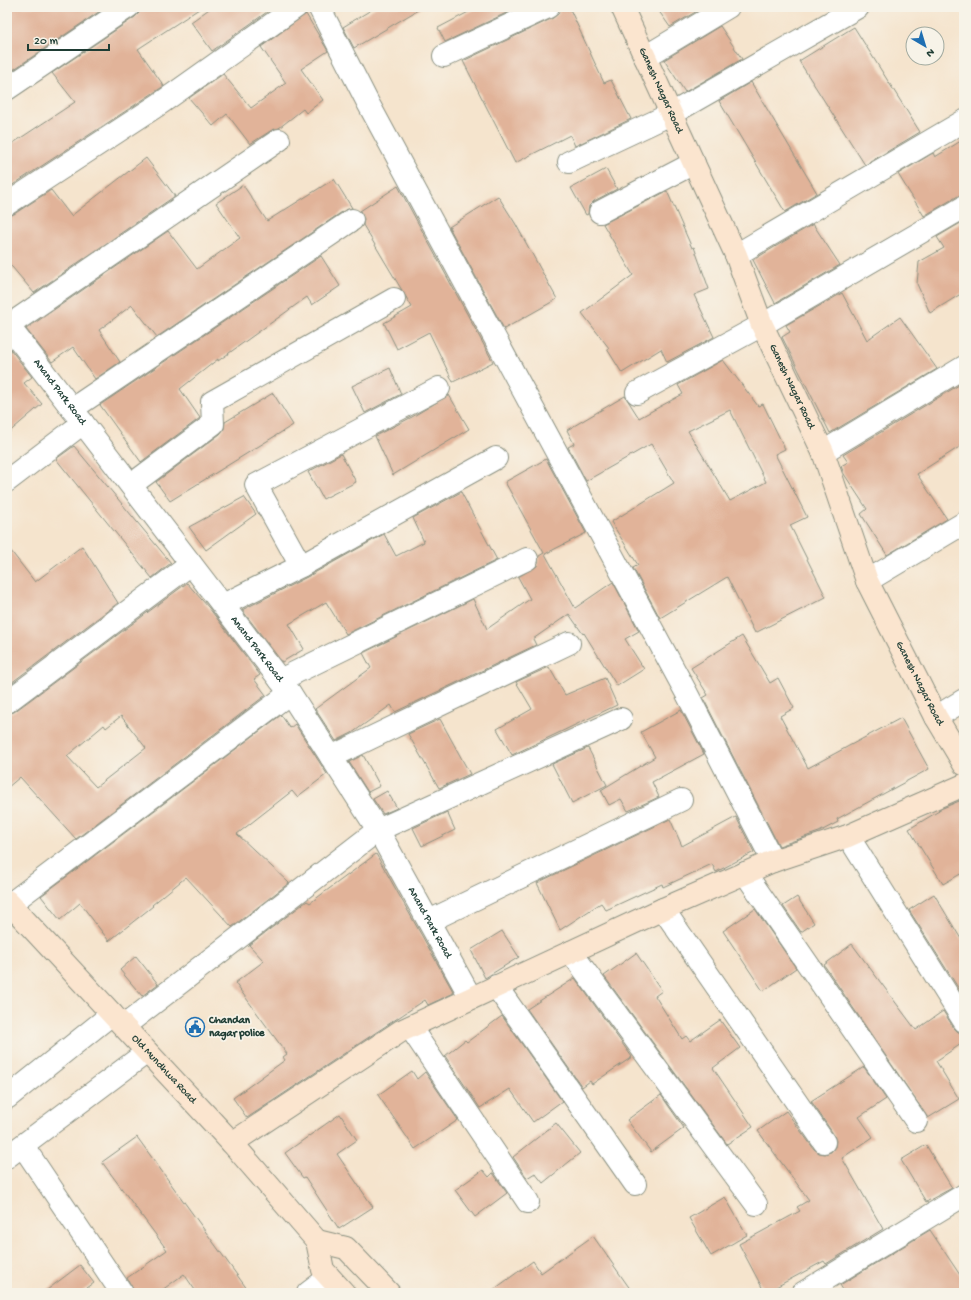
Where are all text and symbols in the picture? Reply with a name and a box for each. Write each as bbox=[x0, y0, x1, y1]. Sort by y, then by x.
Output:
scale bar bbox=[28, 26, 109, 52]
north arrow bbox=[905, 26, 945, 66]
text: 20 m bbox=[34, 35, 59, 49]
text: N bbox=[923, 45, 936, 59]
street label: Ganesh Nagar Road bbox=[636, 46, 686, 137]
street label: Ganesh Nagar Road bbox=[766, 342, 818, 432]
street label: Anand Park Road bbox=[30, 357, 89, 429]
street label: Anand Park Road bbox=[227, 614, 286, 686]
street label: Ganesh Nagar Road bbox=[893, 640, 947, 729]
street label: Anand Park Road bbox=[405, 885, 455, 962]
place label: Chandan nagar police bbox=[208, 1015, 266, 1041]
public building icon: Chandan nagar police bbox=[184, 1016, 206, 1038]
street label: Old Mundhwa Road bbox=[129, 1032, 200, 1108]

